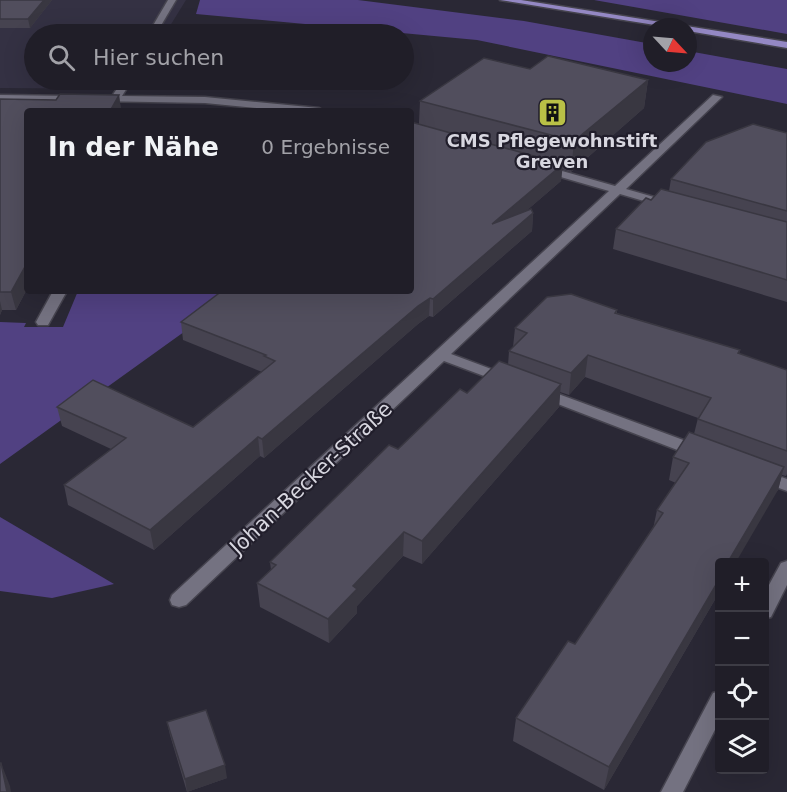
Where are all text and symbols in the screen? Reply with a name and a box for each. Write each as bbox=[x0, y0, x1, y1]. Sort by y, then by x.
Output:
north arrow bbox=[643, 18, 697, 72]
search box bbox=[24, 24, 414, 90]
icon: search bbox=[45, 41, 78, 74]
text: Hier suchen bbox=[93, 45, 224, 70]
building icon: CMS Pflegewohnstift Greven bbox=[536, 96, 568, 128]
place label: CMS Pflegewohnstift Greven bbox=[447, 130, 658, 172]
text: In der Nähe bbox=[48, 132, 219, 162]
text: 0 Ergebnisse bbox=[261, 135, 390, 159]
street label: Johan-Becker-Straße bbox=[224, 397, 397, 561]
map controls bbox=[715, 558, 769, 774]
button: + bbox=[715, 558, 769, 612]
button: − bbox=[715, 612, 769, 666]
button: locate bbox=[715, 666, 769, 720]
button: layers bbox=[715, 720, 769, 774]

